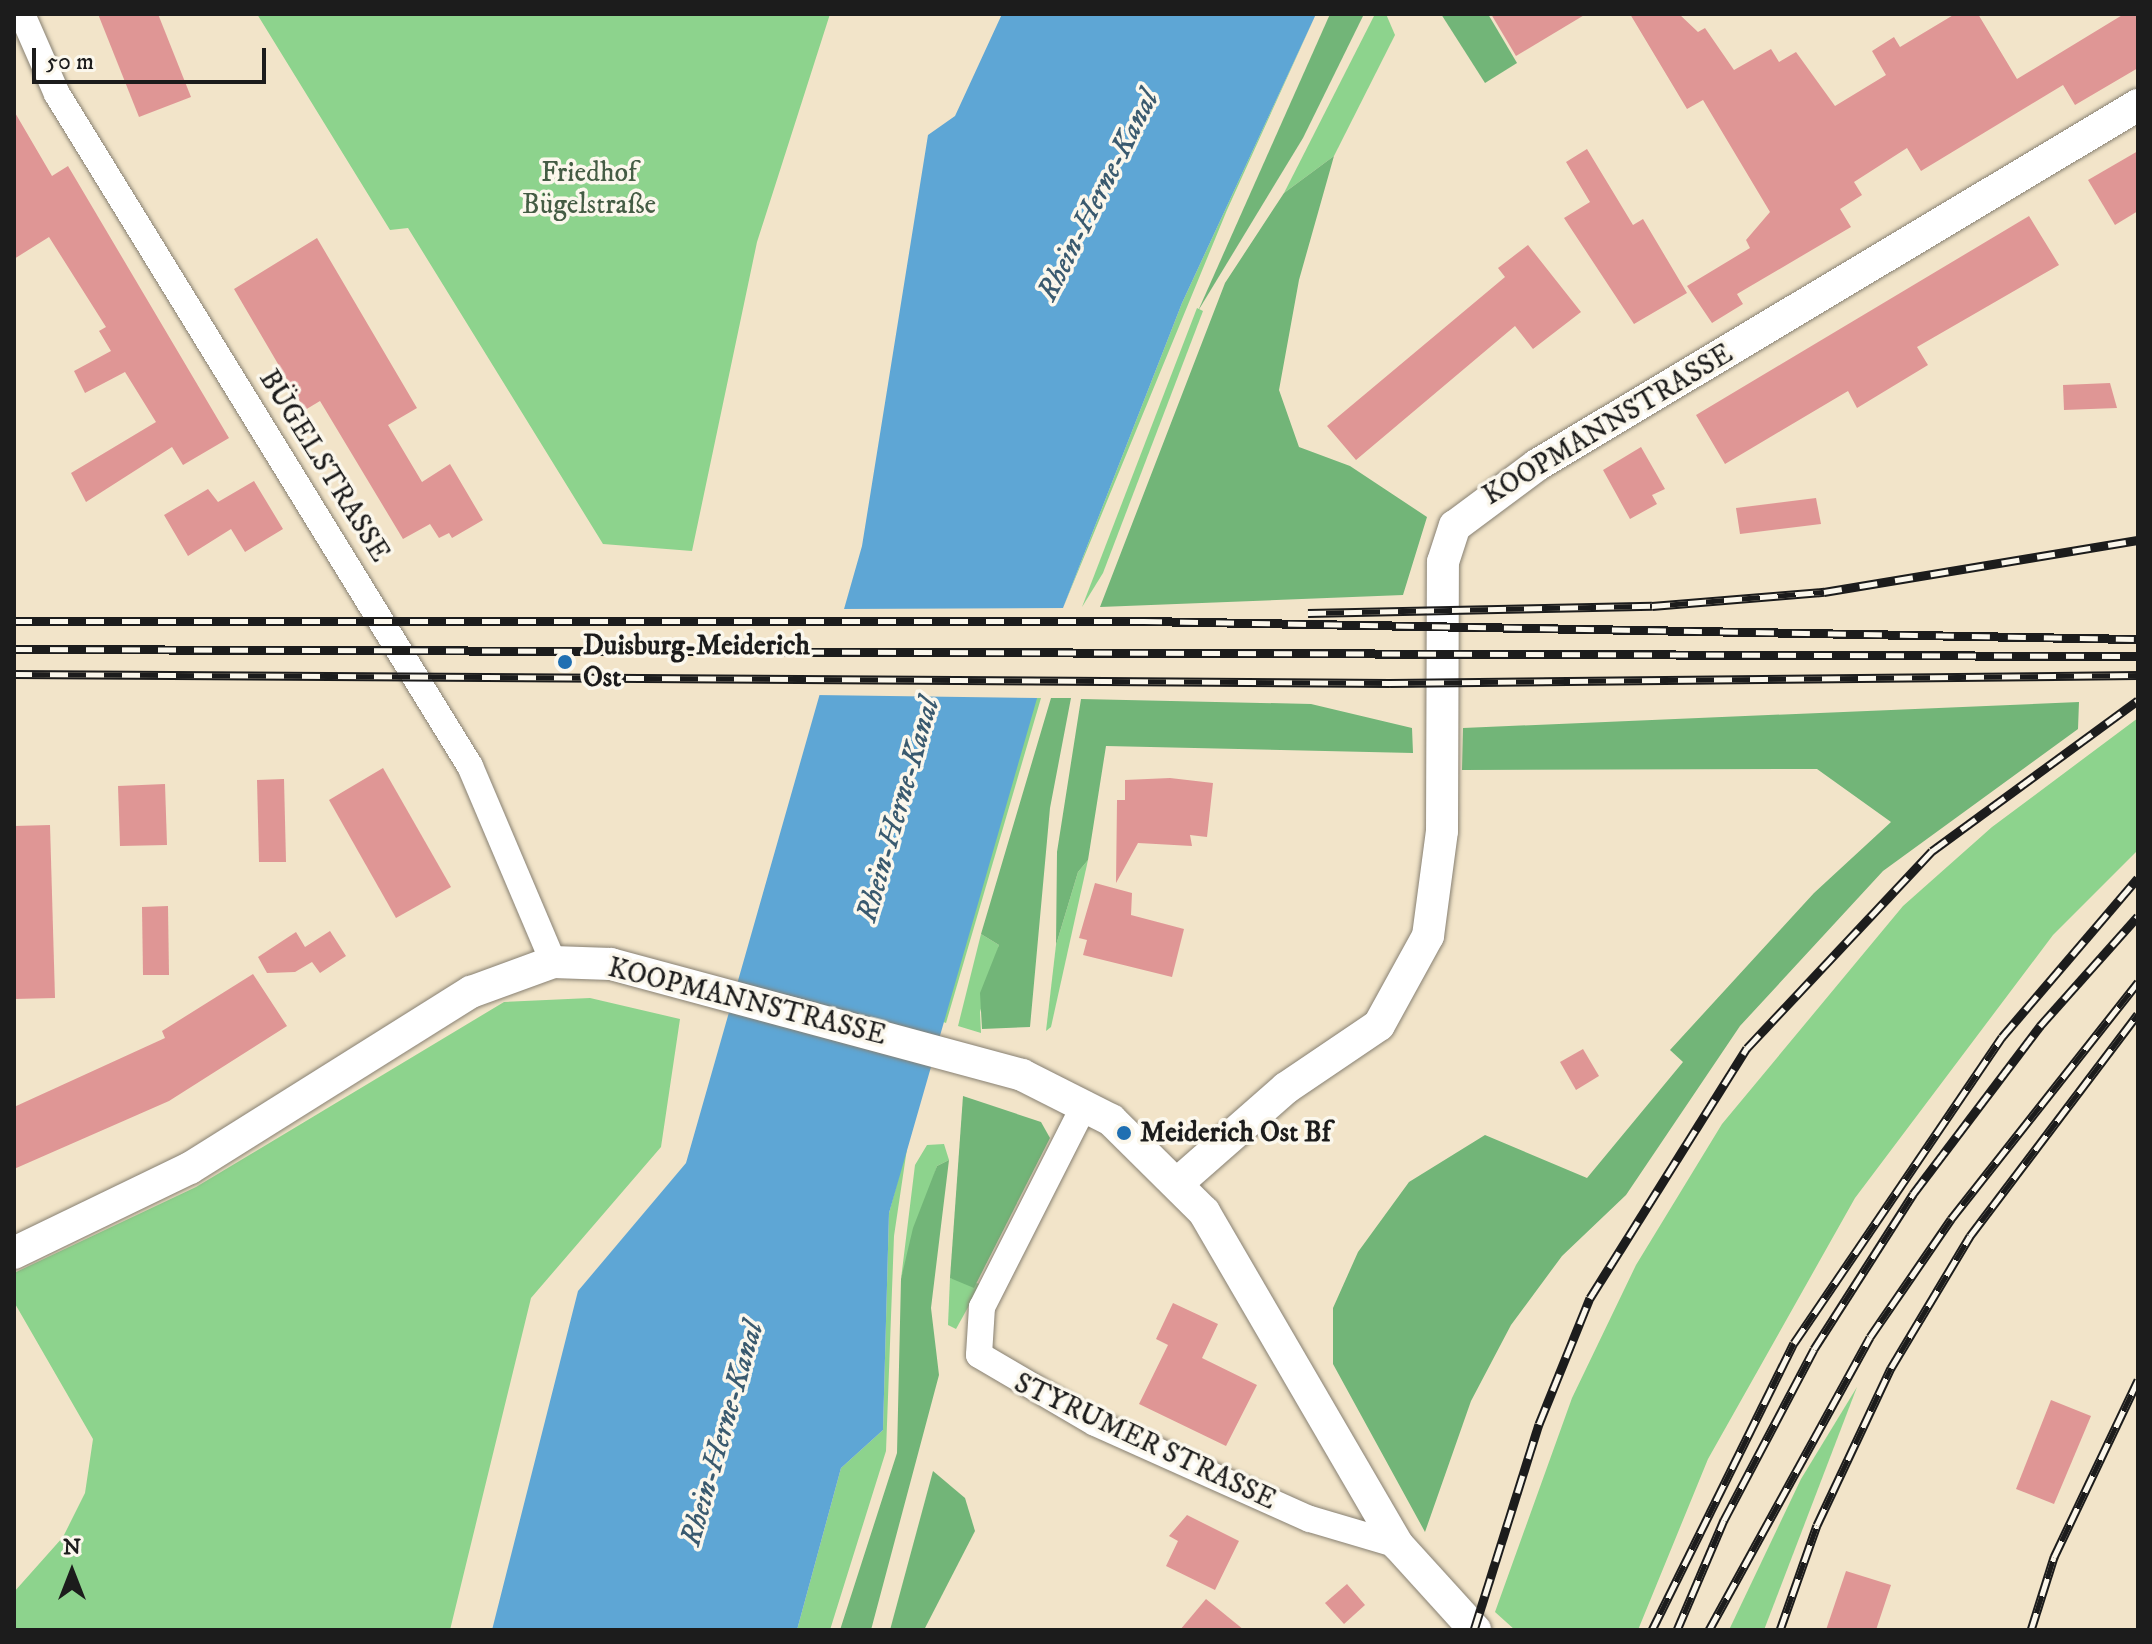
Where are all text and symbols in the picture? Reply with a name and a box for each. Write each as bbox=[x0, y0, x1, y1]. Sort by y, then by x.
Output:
scale bar bbox=[36, 32, 270, 82]
text: 50 m bbox=[46, 47, 94, 77]
water label: Rhein-Herne-Kanal bbox=[1030, 85, 1168, 307]
park label: Friedhof Bügelstraße bbox=[522, 156, 656, 222]
street label: KOOPMANNSTRASSE bbox=[1477, 337, 1739, 513]
street label: BÜGELSTRASSE bbox=[251, 364, 397, 568]
place label: Duisburg-Meiderich Ost bbox=[583, 629, 810, 695]
marker: Duisburg-Meiderich Ost bbox=[554, 651, 576, 673]
water label: Rhein-Herne-Kanal bbox=[850, 694, 948, 926]
street label: KOOPMANNSTRASSE bbox=[604, 951, 890, 1053]
place label: Meiderich Ost Bf bbox=[1140, 1116, 1331, 1150]
marker: Meiderich Ost Bf bbox=[1115, 1124, 1133, 1142]
water label: Rhein-Herne-Kanal bbox=[674, 1318, 772, 1550]
street label: STYRUMER STRASSE bbox=[1009, 1367, 1281, 1517]
north arrow bbox=[32, 1532, 112, 1612]
text: N bbox=[63, 1534, 81, 1561]

